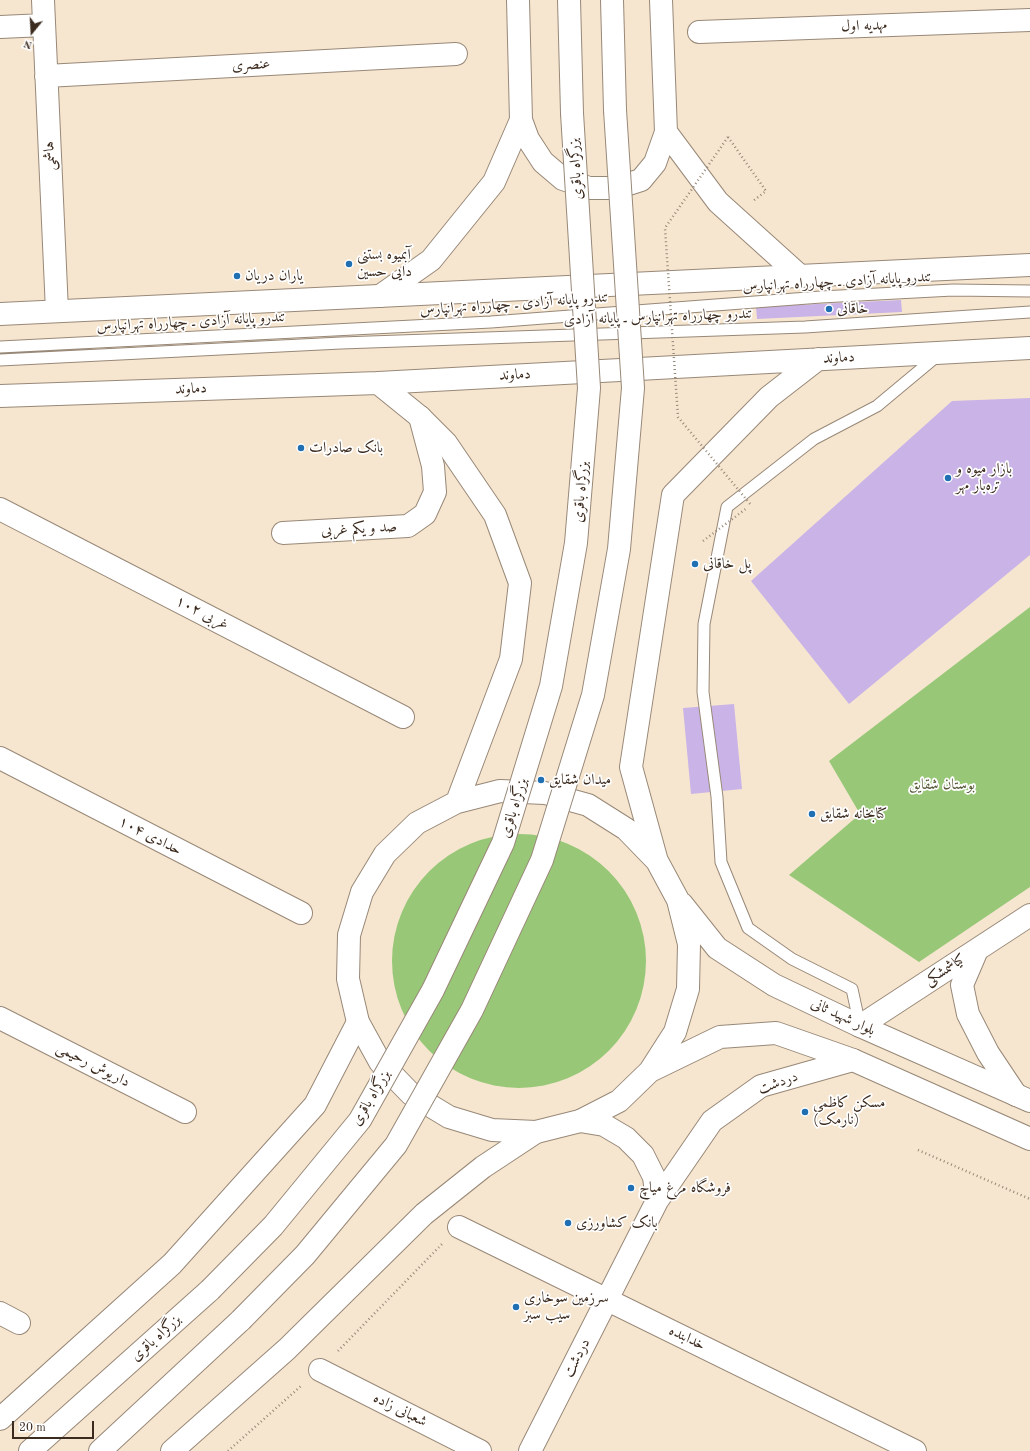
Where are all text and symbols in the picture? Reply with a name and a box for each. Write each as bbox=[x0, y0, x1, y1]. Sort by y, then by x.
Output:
north arrow bbox=[12, 12, 52, 52]
street label: مهدیه اول bbox=[841, 16, 887, 36]
text: N bbox=[22, 37, 34, 50]
street label: عنصری bbox=[231, 55, 271, 75]
street label: بزرگراه باقری bbox=[565, 138, 587, 200]
street label: هاشمی bbox=[40, 141, 60, 171]
place label: آبمیوه بستنی دایی حسین bbox=[357, 246, 412, 281]
marker: آبمیوه بستنی دایی حسین bbox=[344, 259, 354, 269]
place label: یاران دریان bbox=[245, 267, 303, 285]
street label: تندرو پایانه آزادی ـ چهارراه تهرانپارس bbox=[742, 268, 932, 296]
marker: یاران دریان bbox=[232, 271, 242, 281]
street label: تندرو پایانه آزادی ـ چهارراه تهرانپارس bbox=[419, 288, 609, 320]
place label: خاقانی bbox=[837, 300, 868, 318]
marker: خاقانی bbox=[824, 304, 834, 314]
street label: تندرو چهارراه تهرانپارس ـ پایانه آزادی bbox=[563, 305, 753, 329]
street label: تندرو پایانه آزادی ـ چهارراه تهرانپارس bbox=[96, 308, 286, 336]
street label: دماوند bbox=[823, 348, 855, 368]
street label: دماوند bbox=[499, 365, 531, 385]
street label: دماوند bbox=[175, 379, 207, 399]
place label: بانک صادرات bbox=[309, 439, 383, 457]
marker: بانک صادرات bbox=[296, 443, 306, 453]
place label: بازار میوه و تره‌بار مهر bbox=[956, 460, 1012, 495]
street label: بزرگراه باقری bbox=[569, 461, 593, 523]
marker: بازار میوه و تره‌بار مهر bbox=[943, 473, 953, 483]
street label: صد و یکم غربی bbox=[321, 518, 397, 540]
place label: پل خاقانی bbox=[703, 555, 751, 573]
marker: پل خاقانی bbox=[690, 559, 700, 569]
street label: ۱۰۲ غربی bbox=[172, 592, 232, 634]
place label: میدان شقایق bbox=[549, 771, 611, 789]
marker: میدان شقایق bbox=[536, 775, 546, 785]
street label: بزرگراه باقری bbox=[496, 776, 532, 840]
park label: بوستان شقایق bbox=[909, 776, 975, 794]
place label: کتابخانه شقایق bbox=[820, 805, 887, 823]
marker: کتابخانه شقایق bbox=[807, 809, 817, 819]
street label: حدادی ۱۰۴ bbox=[116, 813, 184, 859]
street label: کیاشمشکی bbox=[921, 950, 969, 990]
street label: بلوار شهید ثانی bbox=[808, 994, 878, 1040]
street label: داریوش رحیمی bbox=[53, 1039, 133, 1091]
street label: بزرگراه باقری bbox=[347, 1067, 395, 1129]
street label: دردشت bbox=[756, 1067, 800, 1099]
place label: مسکن کاظمی (نارمک) bbox=[813, 1094, 885, 1129]
marker: مسکن کاظمی (نارمک) bbox=[800, 1107, 810, 1117]
place label: فروشگاه مرغ میاچ bbox=[639, 1179, 731, 1197]
marker: فروشگاه مرغ میاچ bbox=[626, 1183, 636, 1193]
place label: بانک کشاورزی bbox=[576, 1214, 658, 1232]
marker: بانک کشاورزی bbox=[563, 1218, 573, 1228]
place label: سرزمین سوخاری سیب سبز bbox=[524, 1289, 609, 1324]
marker: سرزمین سوخاری سیب سبز bbox=[511, 1302, 521, 1312]
street label: بزرگراه باقری bbox=[127, 1311, 185, 1365]
street label: خدابنده bbox=[666, 1322, 708, 1354]
street label: دردشت bbox=[560, 1336, 594, 1380]
street label: شعبانی زاده bbox=[370, 1389, 430, 1431]
scale bar bbox=[14, 1413, 96, 1439]
text: 20 m bbox=[19, 1422, 46, 1434]

